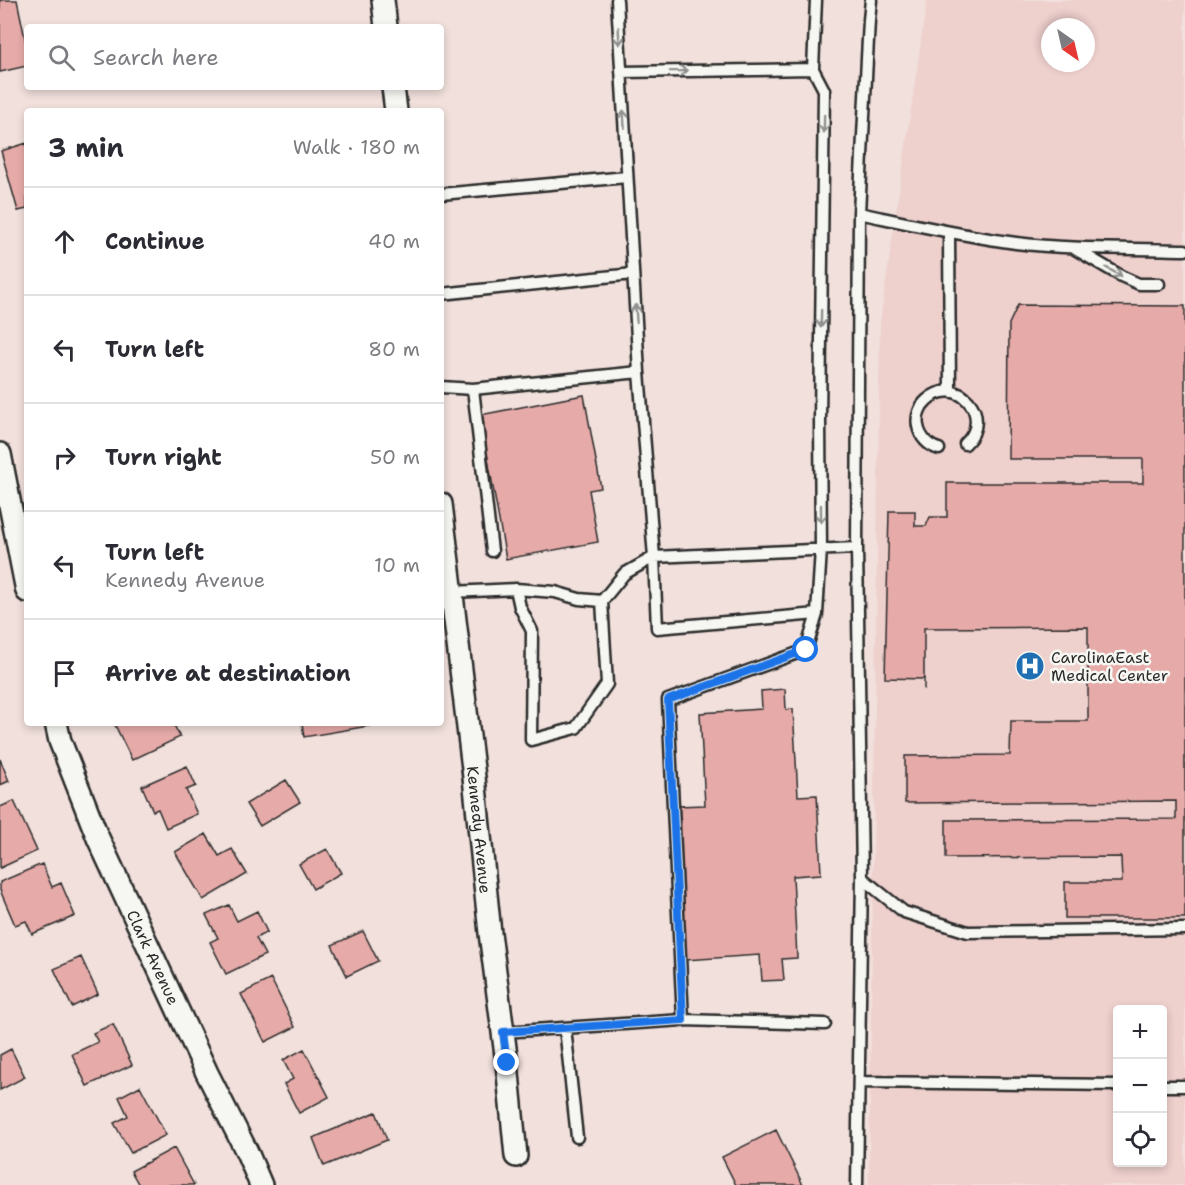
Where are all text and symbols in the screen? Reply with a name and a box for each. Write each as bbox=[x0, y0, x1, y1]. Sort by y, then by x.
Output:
north arrow bbox=[1041, 18, 1095, 72]
search box bbox=[24, 24, 444, 90]
one-way arrow bbox=[614, 25, 625, 45]
icon: search bbox=[45, 41, 78, 74]
text: Search here bbox=[93, 43, 219, 72]
one-way arrow bbox=[669, 65, 689, 77]
one-way arrow bbox=[618, 109, 629, 129]
one-way arrow bbox=[818, 114, 829, 134]
text: 3 min bbox=[48, 130, 124, 165]
text: Walk · 180 m bbox=[293, 134, 420, 160]
icon: ahead bbox=[48, 225, 81, 258]
text: Continue bbox=[105, 227, 205, 256]
text: 40 m bbox=[368, 228, 420, 254]
one-way arrow bbox=[1105, 266, 1122, 278]
one-way arrow bbox=[630, 304, 641, 324]
one-way arrow bbox=[816, 309, 827, 329]
icon: left bbox=[48, 333, 81, 366]
text: Turn left bbox=[105, 335, 204, 364]
text: 80 m bbox=[368, 336, 420, 362]
icon: right bbox=[48, 441, 81, 474]
text: Turn right bbox=[105, 443, 222, 472]
text: 50 m bbox=[370, 444, 420, 470]
one-way arrow bbox=[815, 504, 827, 524]
text: Turn left bbox=[105, 538, 204, 567]
icon: left bbox=[48, 549, 81, 582]
text: 10 m bbox=[374, 552, 420, 578]
text: Kennedy Avenue bbox=[105, 567, 265, 593]
route start bbox=[792, 636, 818, 662]
place label: CarolinaEast Medical Center bbox=[1051, 647, 1168, 686]
hospital icon: CarolinaEast Medical Center bbox=[1014, 650, 1046, 682]
icon: arrive bbox=[48, 657, 81, 690]
text: Arrive at destination bbox=[105, 659, 351, 688]
street label: Kennedy Avenue bbox=[462, 765, 496, 895]
street label: Clark Avenue bbox=[122, 906, 184, 1008]
map controls bbox=[1113, 1005, 1167, 1167]
button: + bbox=[1113, 1005, 1167, 1059]
route end bbox=[493, 1049, 519, 1075]
button: − bbox=[1113, 1059, 1167, 1113]
button: locate bbox=[1113, 1113, 1167, 1167]

